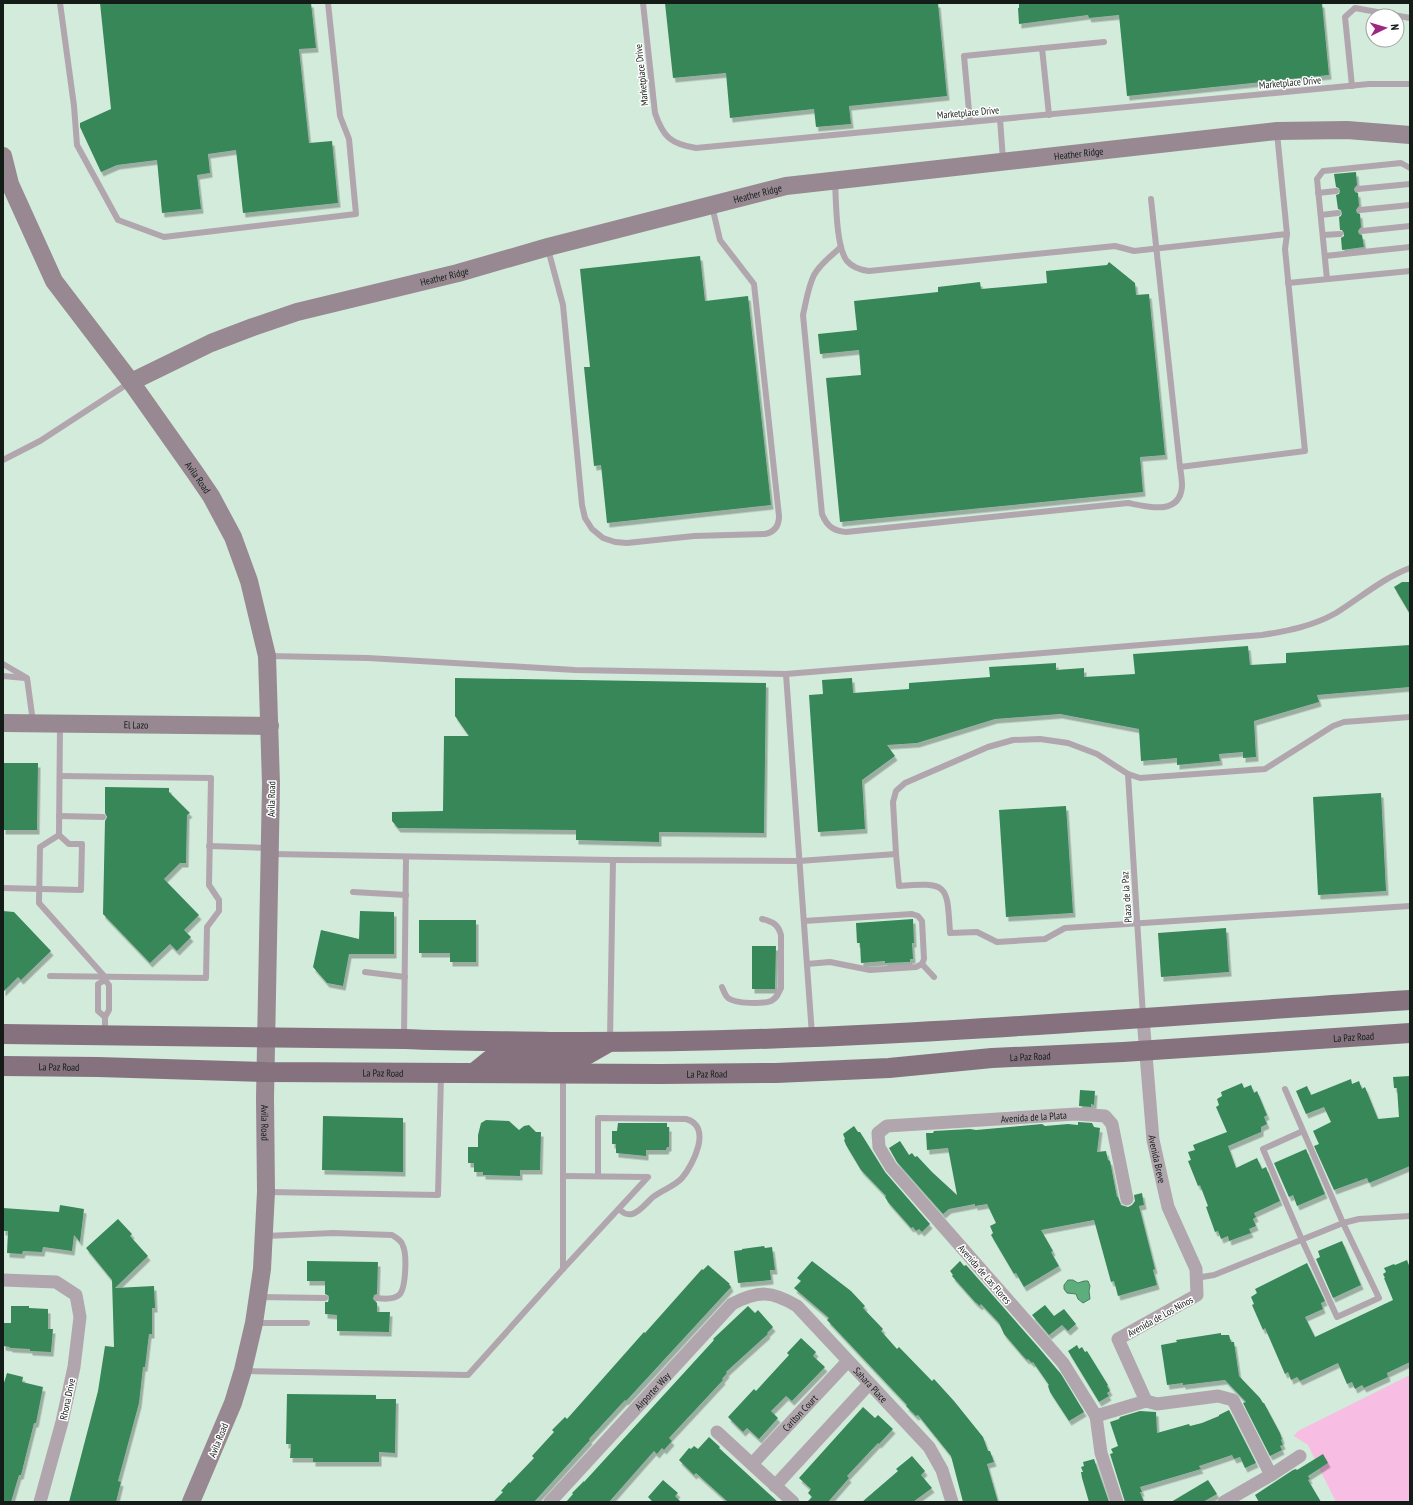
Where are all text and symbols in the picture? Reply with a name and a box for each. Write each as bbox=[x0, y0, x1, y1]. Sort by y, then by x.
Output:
north arrow bbox=[1365, 8, 1405, 48]
text: N bbox=[1388, 24, 1402, 31]
street label: Marketplace Drive bbox=[632, 43, 651, 107]
street label: Marketplace Drive bbox=[1258, 73, 1322, 92]
street label: Marketplace Drive bbox=[936, 103, 1000, 122]
street label: Heather Ridge bbox=[1053, 144, 1104, 163]
street label: Heather Ridge bbox=[732, 181, 783, 206]
street label: Heather Ridge bbox=[419, 264, 470, 289]
street label: Avila Road bbox=[182, 459, 213, 496]
street label: El Lazo bbox=[124, 718, 148, 732]
street label: Avila Road bbox=[265, 781, 278, 817]
street label: Plaza de la Paz bbox=[1118, 870, 1135, 923]
street label: La Paz Road bbox=[1333, 1029, 1375, 1045]
street label: La Paz Road bbox=[1010, 1049, 1051, 1064]
street label: La Paz Road bbox=[38, 1060, 80, 1074]
street label: La Paz Road bbox=[362, 1066, 403, 1080]
street label: La Paz Road bbox=[686, 1067, 727, 1081]
street label: Avila Road bbox=[258, 1105, 271, 1141]
street label: Avenida de la Plata bbox=[1000, 1109, 1067, 1126]
street label: Avenida Breve bbox=[1146, 1135, 1168, 1185]
street label: Avenida de Las Flores bbox=[955, 1242, 1014, 1307]
street label: Avenida de Los Ninos bbox=[1125, 1293, 1196, 1340]
street label: Sahara Place bbox=[851, 1365, 890, 1405]
street label: Airporter Way bbox=[632, 1369, 673, 1413]
street label: Rhona Drive bbox=[57, 1377, 78, 1421]
street label: Carlton Court bbox=[780, 1392, 821, 1434]
street label: Avila Road bbox=[206, 1421, 231, 1459]

